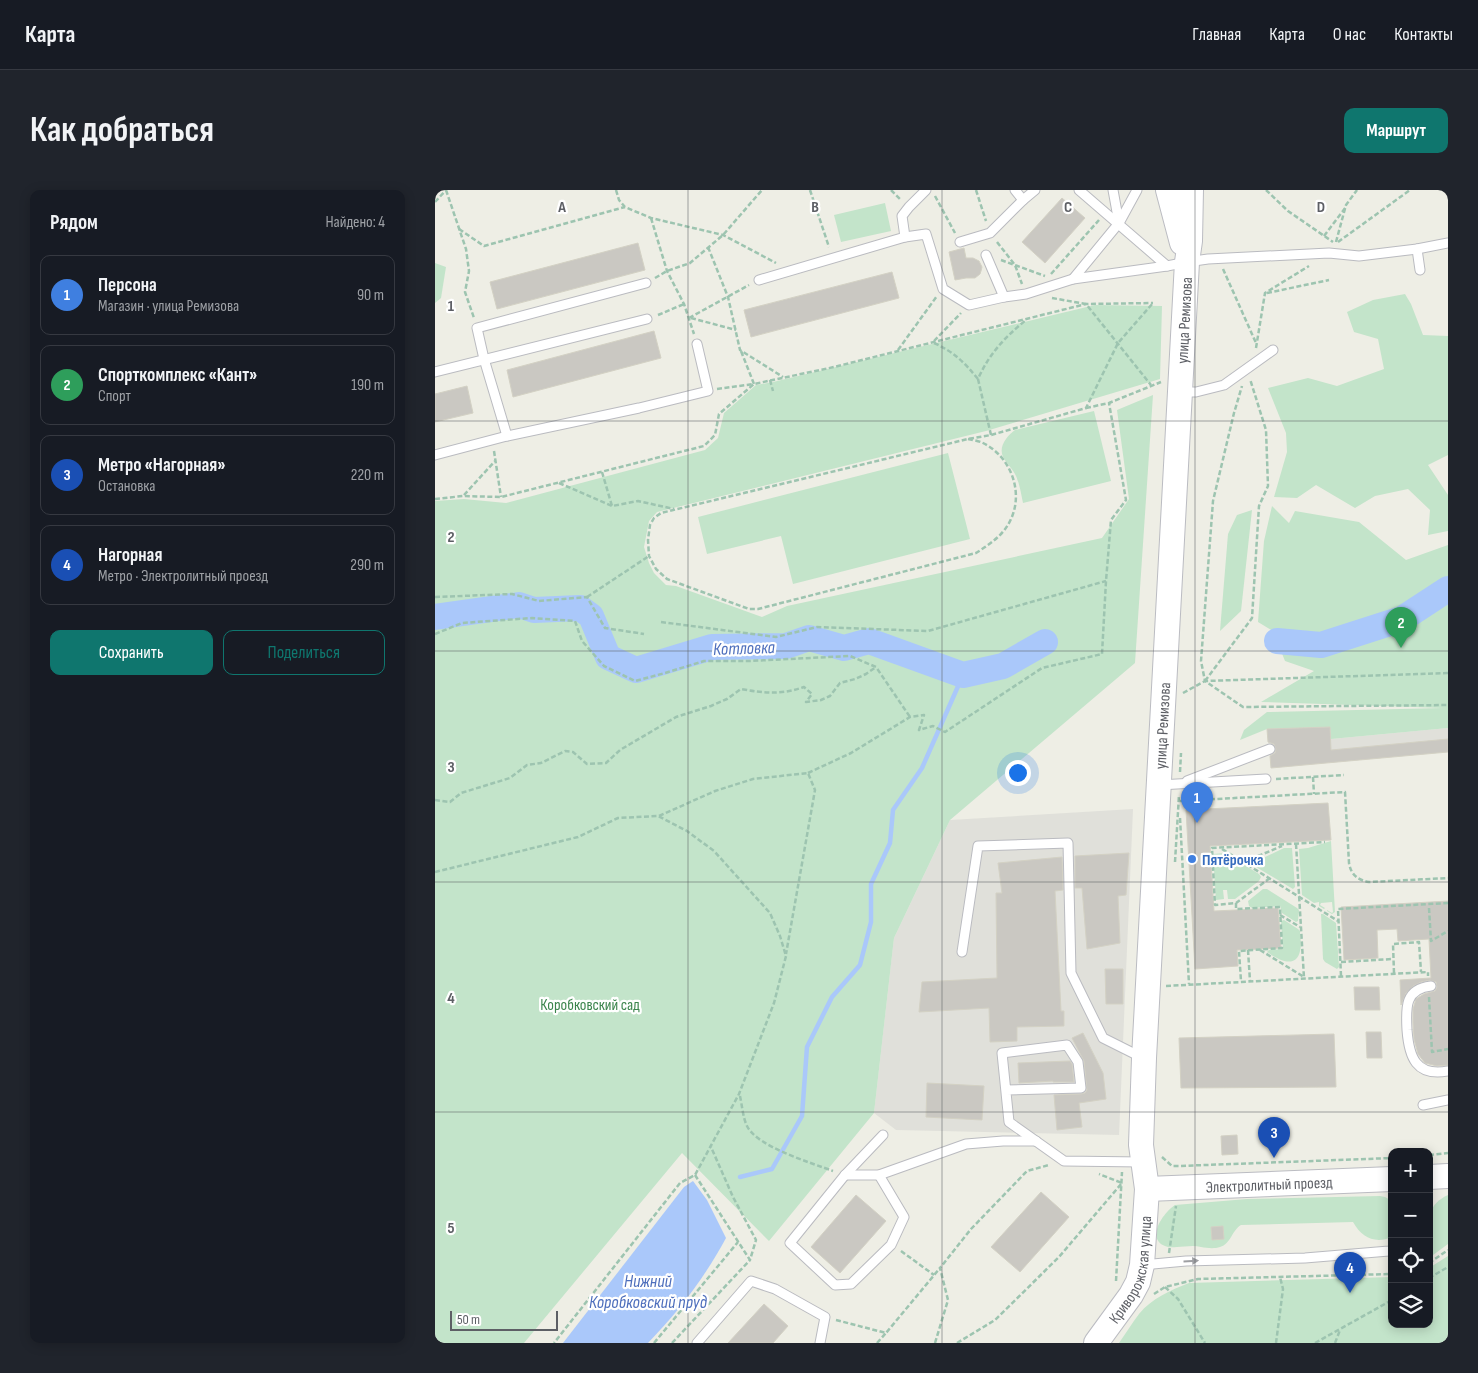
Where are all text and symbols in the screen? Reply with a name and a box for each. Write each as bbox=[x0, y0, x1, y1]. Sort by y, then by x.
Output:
text: Карта bbox=[25, 20, 75, 49]
text: Главная bbox=[1192, 24, 1241, 45]
text: Карта bbox=[1269, 24, 1305, 45]
text: О нас bbox=[1333, 24, 1366, 45]
text: Контакты bbox=[1394, 24, 1453, 45]
button: Маршрут bbox=[1344, 108, 1448, 153]
text: Как добраться bbox=[30, 109, 214, 152]
text: A bbox=[557, 198, 566, 217]
text: B bbox=[811, 198, 819, 217]
text: C bbox=[1064, 198, 1072, 217]
text: D bbox=[1317, 198, 1325, 217]
text: Рядом bbox=[50, 210, 98, 235]
text: Найдено: 4 bbox=[325, 213, 385, 232]
text: Персона bbox=[98, 274, 157, 297]
street label: улица Ремизова bbox=[1174, 276, 1197, 364]
text: 1 bbox=[64, 286, 70, 305]
text: 90 m bbox=[357, 286, 384, 305]
text: Магазин · улица Ремизова bbox=[98, 297, 239, 316]
text: 1 bbox=[448, 297, 455, 316]
text: Спорткомплекс «Кант» bbox=[98, 364, 257, 387]
text: 2 bbox=[63, 376, 71, 395]
text: 190 m bbox=[351, 376, 384, 395]
text: Спорт bbox=[98, 387, 131, 406]
text: Метро «Нагорная» bbox=[98, 454, 226, 477]
text: 3 bbox=[63, 466, 71, 485]
text: 220 m bbox=[351, 466, 384, 485]
text: Остановка bbox=[98, 477, 155, 496]
text: 2 bbox=[447, 528, 455, 547]
text: Нагорная bbox=[98, 544, 162, 567]
text: 4 bbox=[63, 556, 71, 575]
text: 290 m bbox=[350, 556, 384, 575]
text: Метро · Электролитный проезд bbox=[98, 567, 268, 586]
pin: 2 bbox=[1385, 607, 1417, 648]
button: Сохранить bbox=[50, 630, 213, 675]
button: Поделиться bbox=[223, 630, 385, 675]
water label: Котловка bbox=[713, 637, 776, 660]
street label: улица Ремизова bbox=[1152, 682, 1175, 770]
text: 3 bbox=[447, 758, 455, 777]
your location bbox=[1005, 760, 1031, 786]
pin: 1 bbox=[1181, 782, 1213, 823]
place label: Пятёрочка bbox=[1202, 851, 1264, 870]
marker: Пятёрочка bbox=[1186, 853, 1198, 865]
text: 4 bbox=[447, 989, 455, 1008]
park label: Коробковский сад bbox=[540, 996, 640, 1015]
pin: 3 bbox=[1258, 1117, 1290, 1158]
map controls bbox=[1388, 1148, 1433, 1328]
button: + bbox=[1388, 1148, 1433, 1193]
street label: Электролитный проезд bbox=[1205, 1173, 1333, 1198]
button: − bbox=[1388, 1193, 1433, 1238]
street label: Криворожская улица bbox=[1105, 1215, 1156, 1328]
text: 5 bbox=[447, 1219, 455, 1238]
button: locate bbox=[1388, 1238, 1433, 1283]
pin: 4 bbox=[1334, 1252, 1366, 1293]
one-way arrow bbox=[1183, 1257, 1199, 1265]
water label: Нижний Коробковский пруд bbox=[589, 1271, 708, 1313]
button: layers bbox=[1388, 1283, 1433, 1328]
scale bar bbox=[450, 1308, 557, 1331]
text: 50 m bbox=[457, 1311, 480, 1328]

